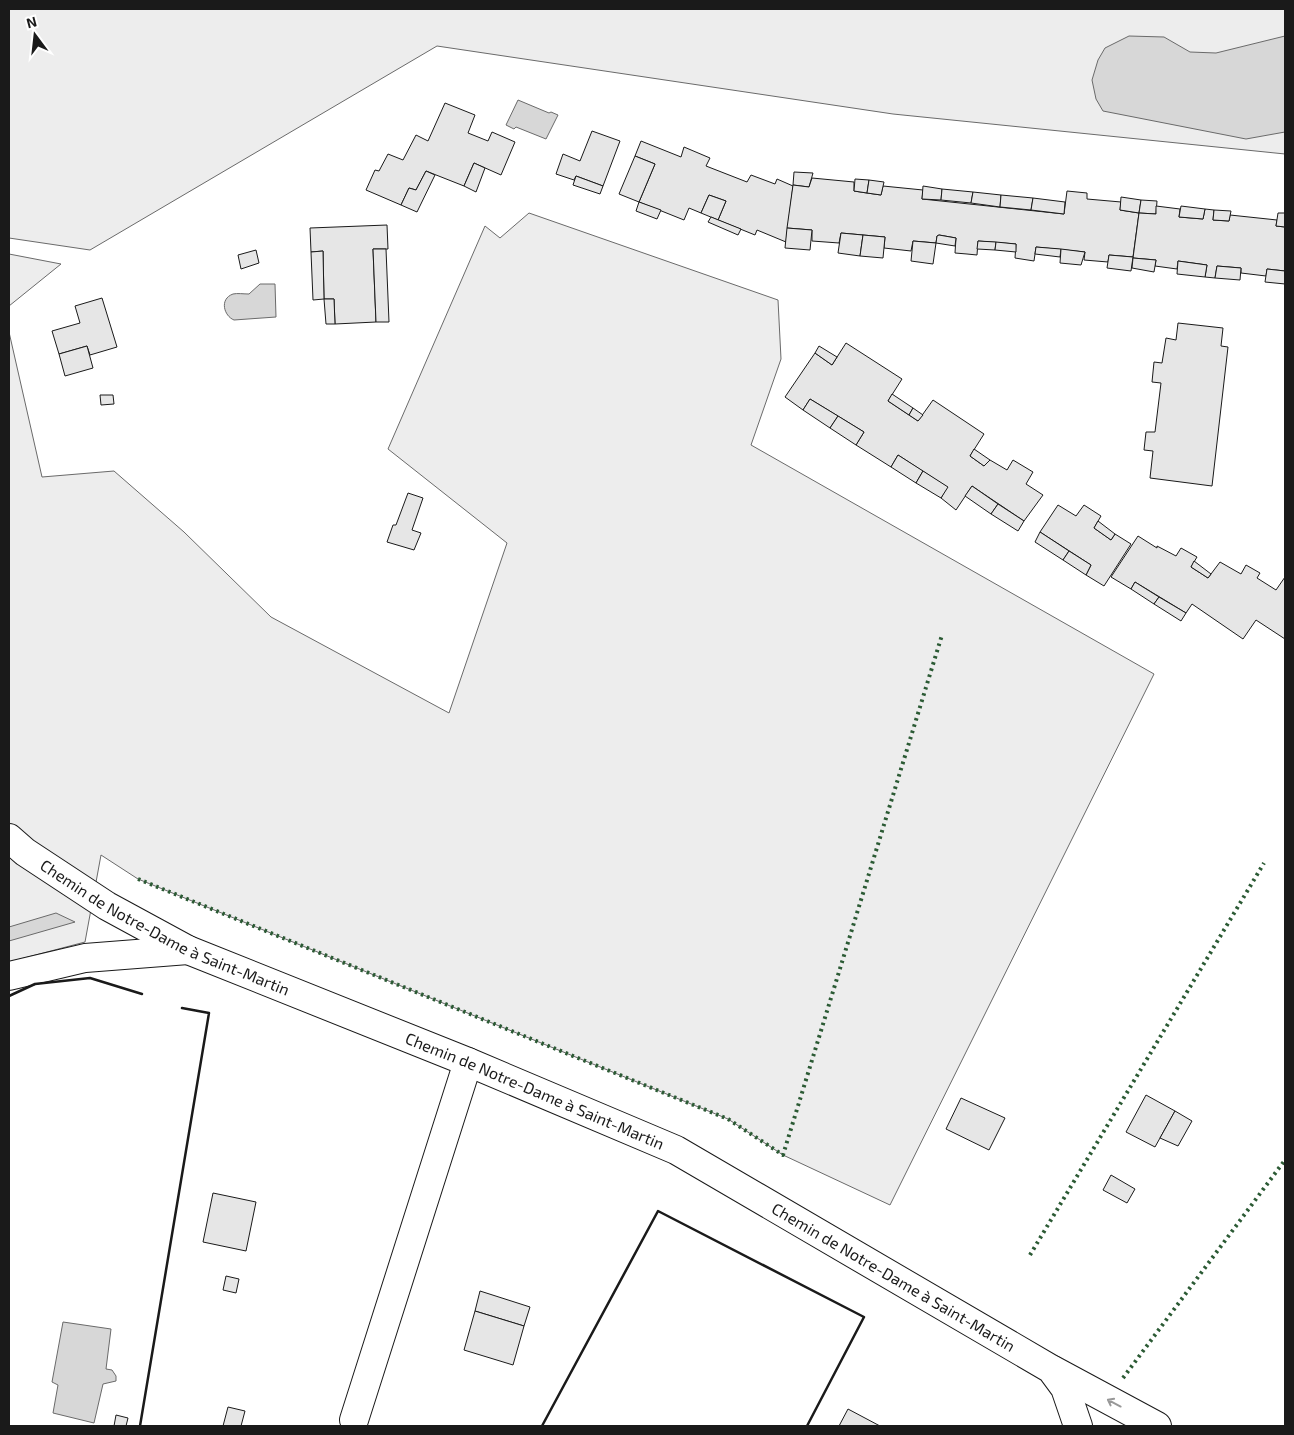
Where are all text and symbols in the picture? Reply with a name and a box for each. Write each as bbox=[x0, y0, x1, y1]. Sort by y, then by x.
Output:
north arrow bbox=[10, 10, 60, 60]
text: N bbox=[24, 12, 39, 31]
street label: Chemin de Notre-Dame à Saint-Martin bbox=[37, 855, 293, 999]
street label: Chemin de Notre-Dame à Saint-Martin bbox=[403, 1028, 667, 1153]
street label: Chemin de Notre-Dame à Saint-Martin bbox=[769, 1198, 1019, 1355]
one-way arrow bbox=[1107, 1398, 1122, 1407]

